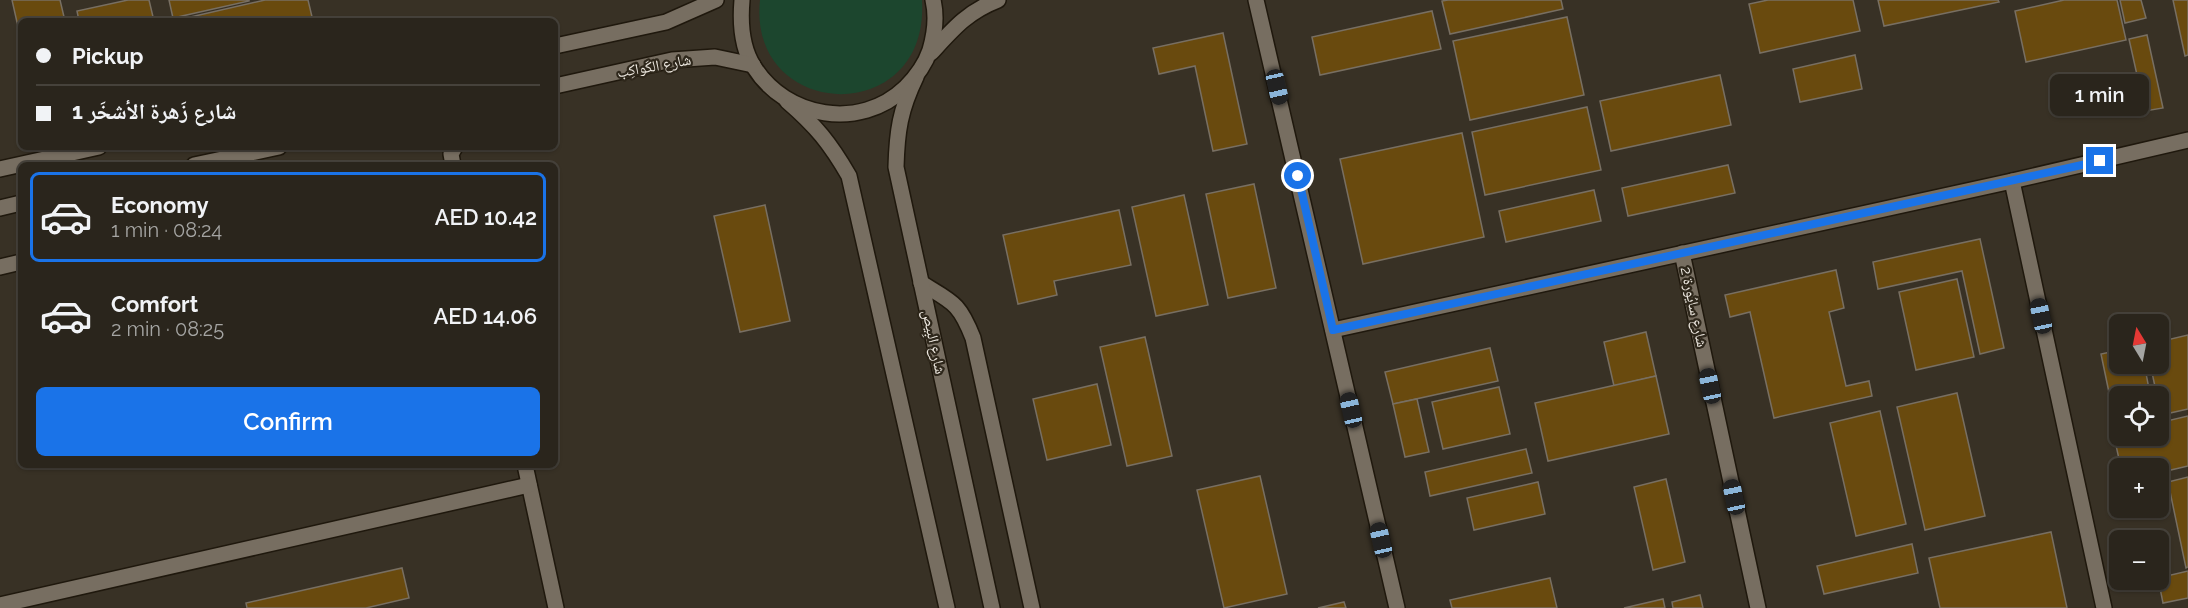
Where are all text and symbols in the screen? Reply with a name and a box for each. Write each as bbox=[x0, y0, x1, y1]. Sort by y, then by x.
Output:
text: Pickup bbox=[72, 43, 144, 69]
street label: شارع الكَواكِب bbox=[615, 51, 693, 82]
car bbox=[1264, 67, 1290, 107]
callout: 1 min bbox=[2050, 74, 2150, 116]
text: 1 min bbox=[2075, 83, 2124, 107]
text: شارع زَهرة الأشخَر 1 bbox=[72, 98, 237, 124]
route end bbox=[2086, 147, 2113, 174]
route start bbox=[1284, 162, 1311, 189]
icon: car bbox=[39, 190, 93, 244]
text: Economy bbox=[111, 192, 209, 218]
text: AED 10.42 bbox=[435, 204, 537, 230]
text: 1 min · 08:24 bbox=[111, 218, 222, 242]
street label: شارع سايُورة 2 bbox=[1676, 265, 1711, 349]
icon: car bbox=[39, 289, 93, 343]
text: Comfort bbox=[111, 291, 198, 317]
car bbox=[2028, 297, 2054, 335]
text: AED 14.06 bbox=[433, 303, 537, 329]
street label: شارع البِيص bbox=[916, 308, 950, 376]
north arrow bbox=[2109, 314, 2169, 374]
map controls bbox=[2109, 314, 2169, 590]
text: 2 min · 08:25 bbox=[111, 317, 224, 341]
car bbox=[1697, 367, 1723, 405]
button: locate bbox=[2109, 386, 2169, 446]
button: Confirm bbox=[36, 387, 540, 456]
car bbox=[1338, 390, 1364, 430]
button: + bbox=[2109, 458, 2169, 518]
car bbox=[1721, 478, 1747, 516]
car bbox=[1368, 520, 1394, 560]
button: − bbox=[2109, 530, 2169, 590]

